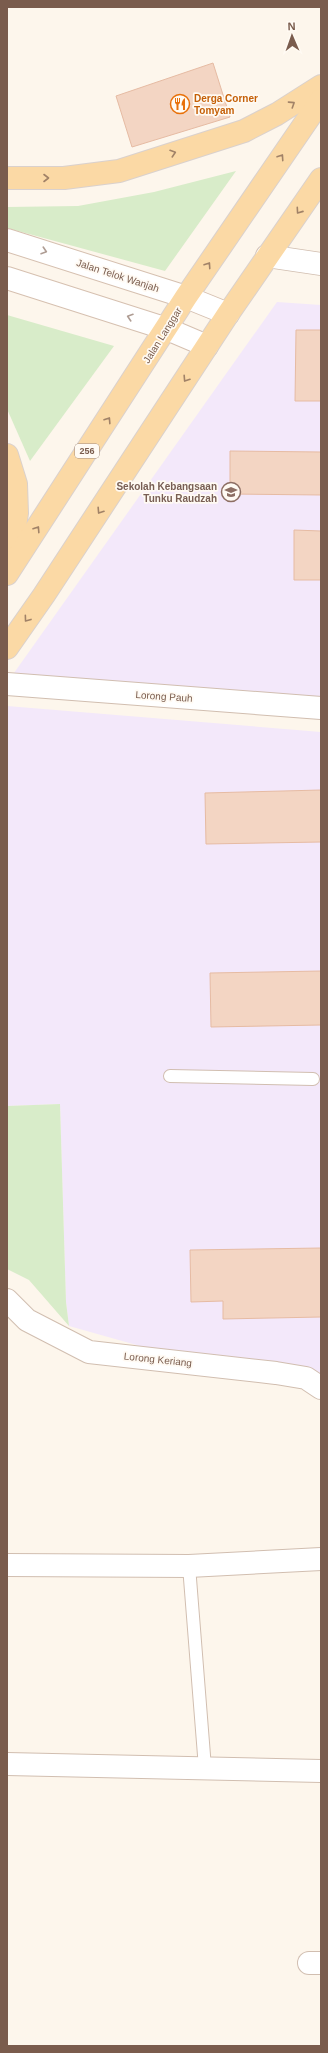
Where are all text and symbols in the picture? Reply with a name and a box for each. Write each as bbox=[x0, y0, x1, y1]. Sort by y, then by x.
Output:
north arrow bbox=[272, 16, 312, 56]
text: N bbox=[287, 20, 296, 32]
restaurant icon: Derga Corner Tomyam bbox=[169, 93, 191, 115]
place label: Derga Corner Tomyam bbox=[194, 93, 258, 116]
one-way arrow bbox=[288, 102, 295, 109]
one-way arrow bbox=[169, 149, 176, 157]
one-way arrow bbox=[276, 155, 283, 162]
one-way arrow bbox=[43, 174, 49, 182]
one-way arrow bbox=[296, 207, 304, 214]
one-way arrow bbox=[40, 247, 47, 255]
street label: Jalan Telok Wanjah bbox=[75, 257, 161, 294]
one-way arrow bbox=[203, 262, 211, 269]
street label: Jalan Langgar bbox=[141, 305, 184, 365]
one-way arrow bbox=[126, 313, 133, 322]
one-way arrow bbox=[183, 375, 191, 382]
one-way arrow bbox=[103, 417, 110, 424]
road number: 256 bbox=[75, 444, 99, 458]
place label: Sekolah Kebangsaan Tunku Raudzah bbox=[116, 481, 217, 504]
school or university icon: Sekolah Kebangsaan Tunku Raudzah bbox=[220, 481, 242, 503]
one-way arrow bbox=[97, 507, 104, 514]
one-way arrow bbox=[32, 526, 39, 533]
one-way arrow bbox=[25, 615, 32, 622]
street label: Lorong Pauh bbox=[135, 689, 193, 704]
street label: Lorong Keriang bbox=[123, 1350, 193, 1369]

